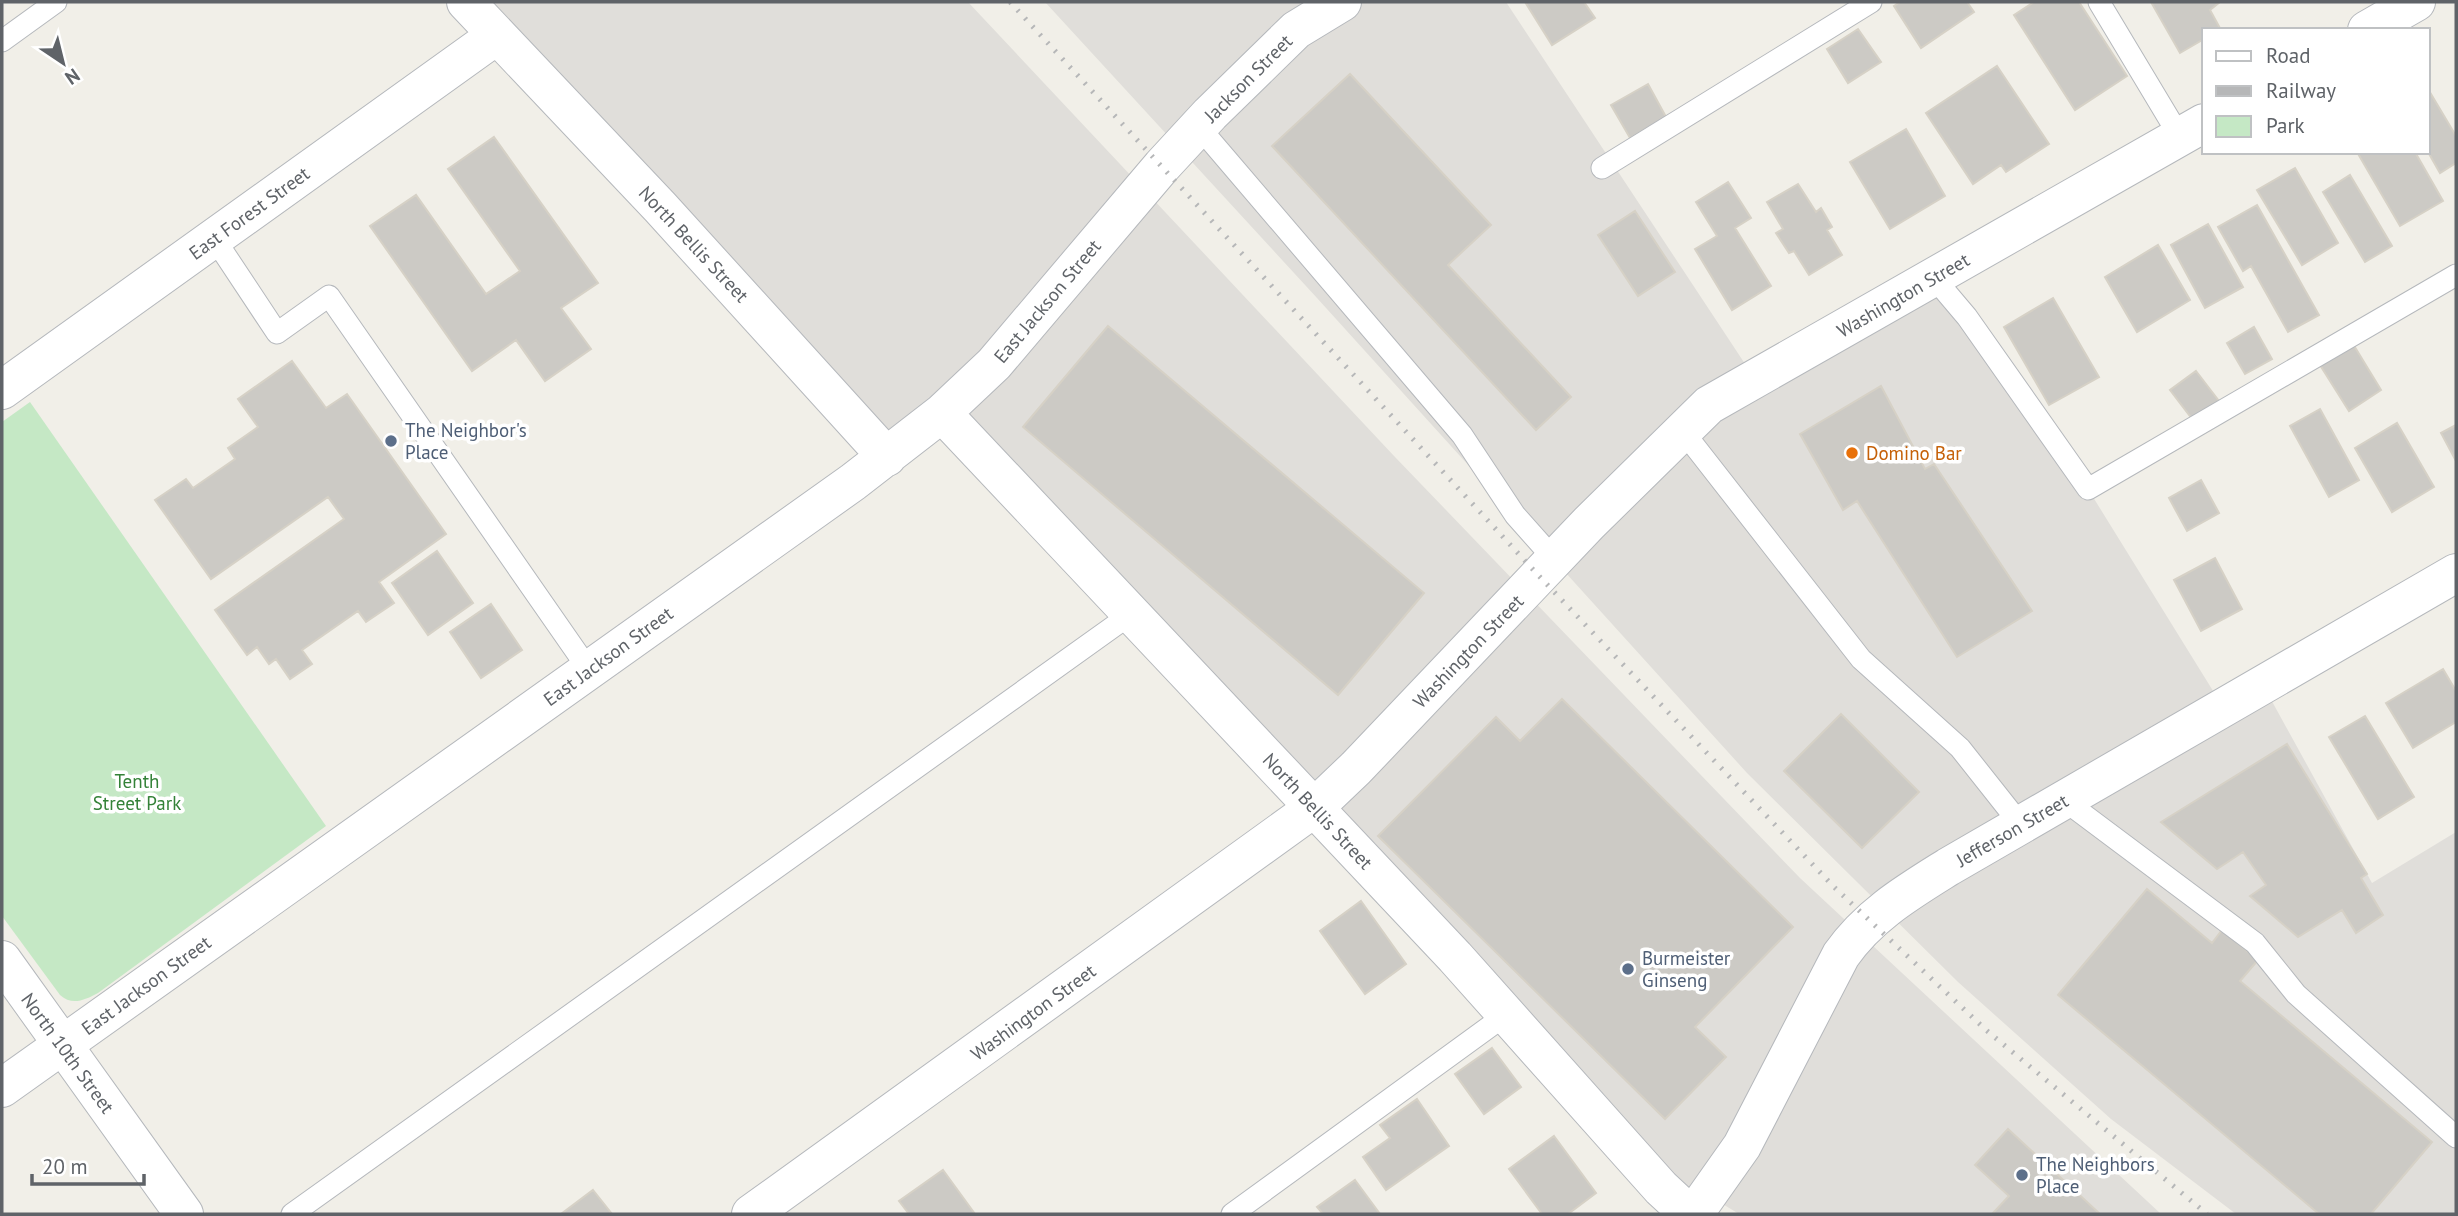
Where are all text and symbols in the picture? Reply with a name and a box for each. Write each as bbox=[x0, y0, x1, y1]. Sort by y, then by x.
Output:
north arrow bbox=[28, 28, 98, 98]
legend bbox=[2202, 28, 2430, 154]
street label: Jackson Street bbox=[1198, 29, 1297, 128]
text: Road bbox=[2266, 42, 2310, 69]
text: N bbox=[61, 64, 85, 90]
text: Railway bbox=[2266, 77, 2336, 104]
text: Park bbox=[2266, 112, 2305, 139]
street label: East Forest Street bbox=[184, 161, 314, 265]
street label: North Bellis Street bbox=[634, 181, 754, 308]
street label: East Jackson Street bbox=[988, 234, 1106, 368]
street label: Washington Street bbox=[1833, 247, 1974, 343]
place label: The Neighbor's Place bbox=[405, 418, 527, 464]
marker: The Neighbor's Place bbox=[383, 433, 399, 449]
place label: Domino Bar bbox=[1866, 441, 1962, 465]
marker: Domino Bar bbox=[1844, 445, 1860, 461]
street label: Washington Street bbox=[1408, 589, 1529, 713]
street label: East Jackson Street bbox=[539, 601, 678, 711]
street label: North Bellis Street bbox=[1258, 748, 1378, 875]
park label: Tenth Street Park bbox=[93, 769, 181, 815]
street label: Jefferson Street bbox=[1951, 788, 2073, 872]
street label: East Jackson Street bbox=[77, 930, 216, 1040]
place label: Burmeister Ginseng bbox=[1642, 946, 1731, 992]
street label: Washington Street bbox=[966, 958, 1101, 1065]
marker: Burmeister Ginseng bbox=[1620, 961, 1636, 977]
street label: North 10th Street bbox=[16, 988, 120, 1118]
scale bar bbox=[32, 1142, 144, 1186]
place label: The Neighbors Place bbox=[2036, 1152, 2155, 1198]
text: 20 m bbox=[42, 1153, 88, 1180]
marker: The Neighbors Place bbox=[2014, 1167, 2030, 1183]

